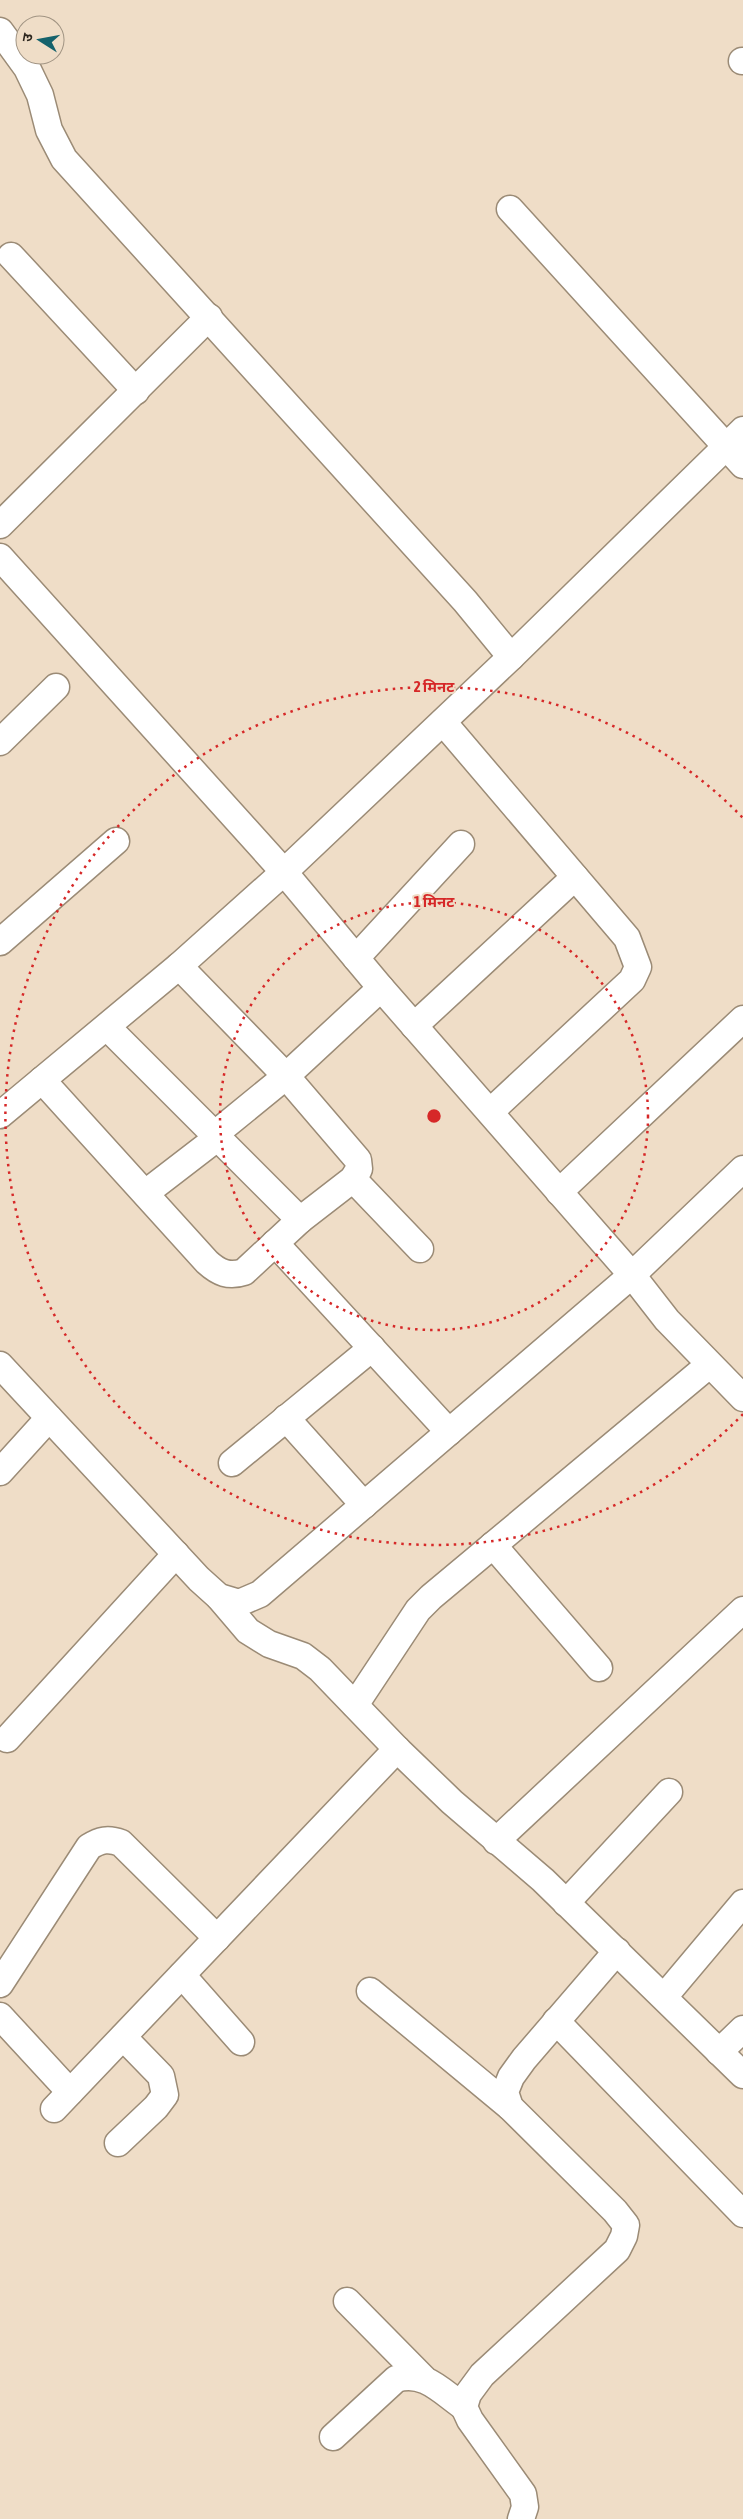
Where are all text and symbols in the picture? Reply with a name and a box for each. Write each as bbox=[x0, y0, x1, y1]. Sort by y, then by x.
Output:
north arrow bbox=[15, 15, 65, 65]
text: उ bbox=[19, 31, 36, 43]
text: 2 मिनट bbox=[414, 678, 455, 695]
text: 1 मिनट bbox=[414, 893, 455, 910]
centre of rings bbox=[425, 1107, 443, 1125]

